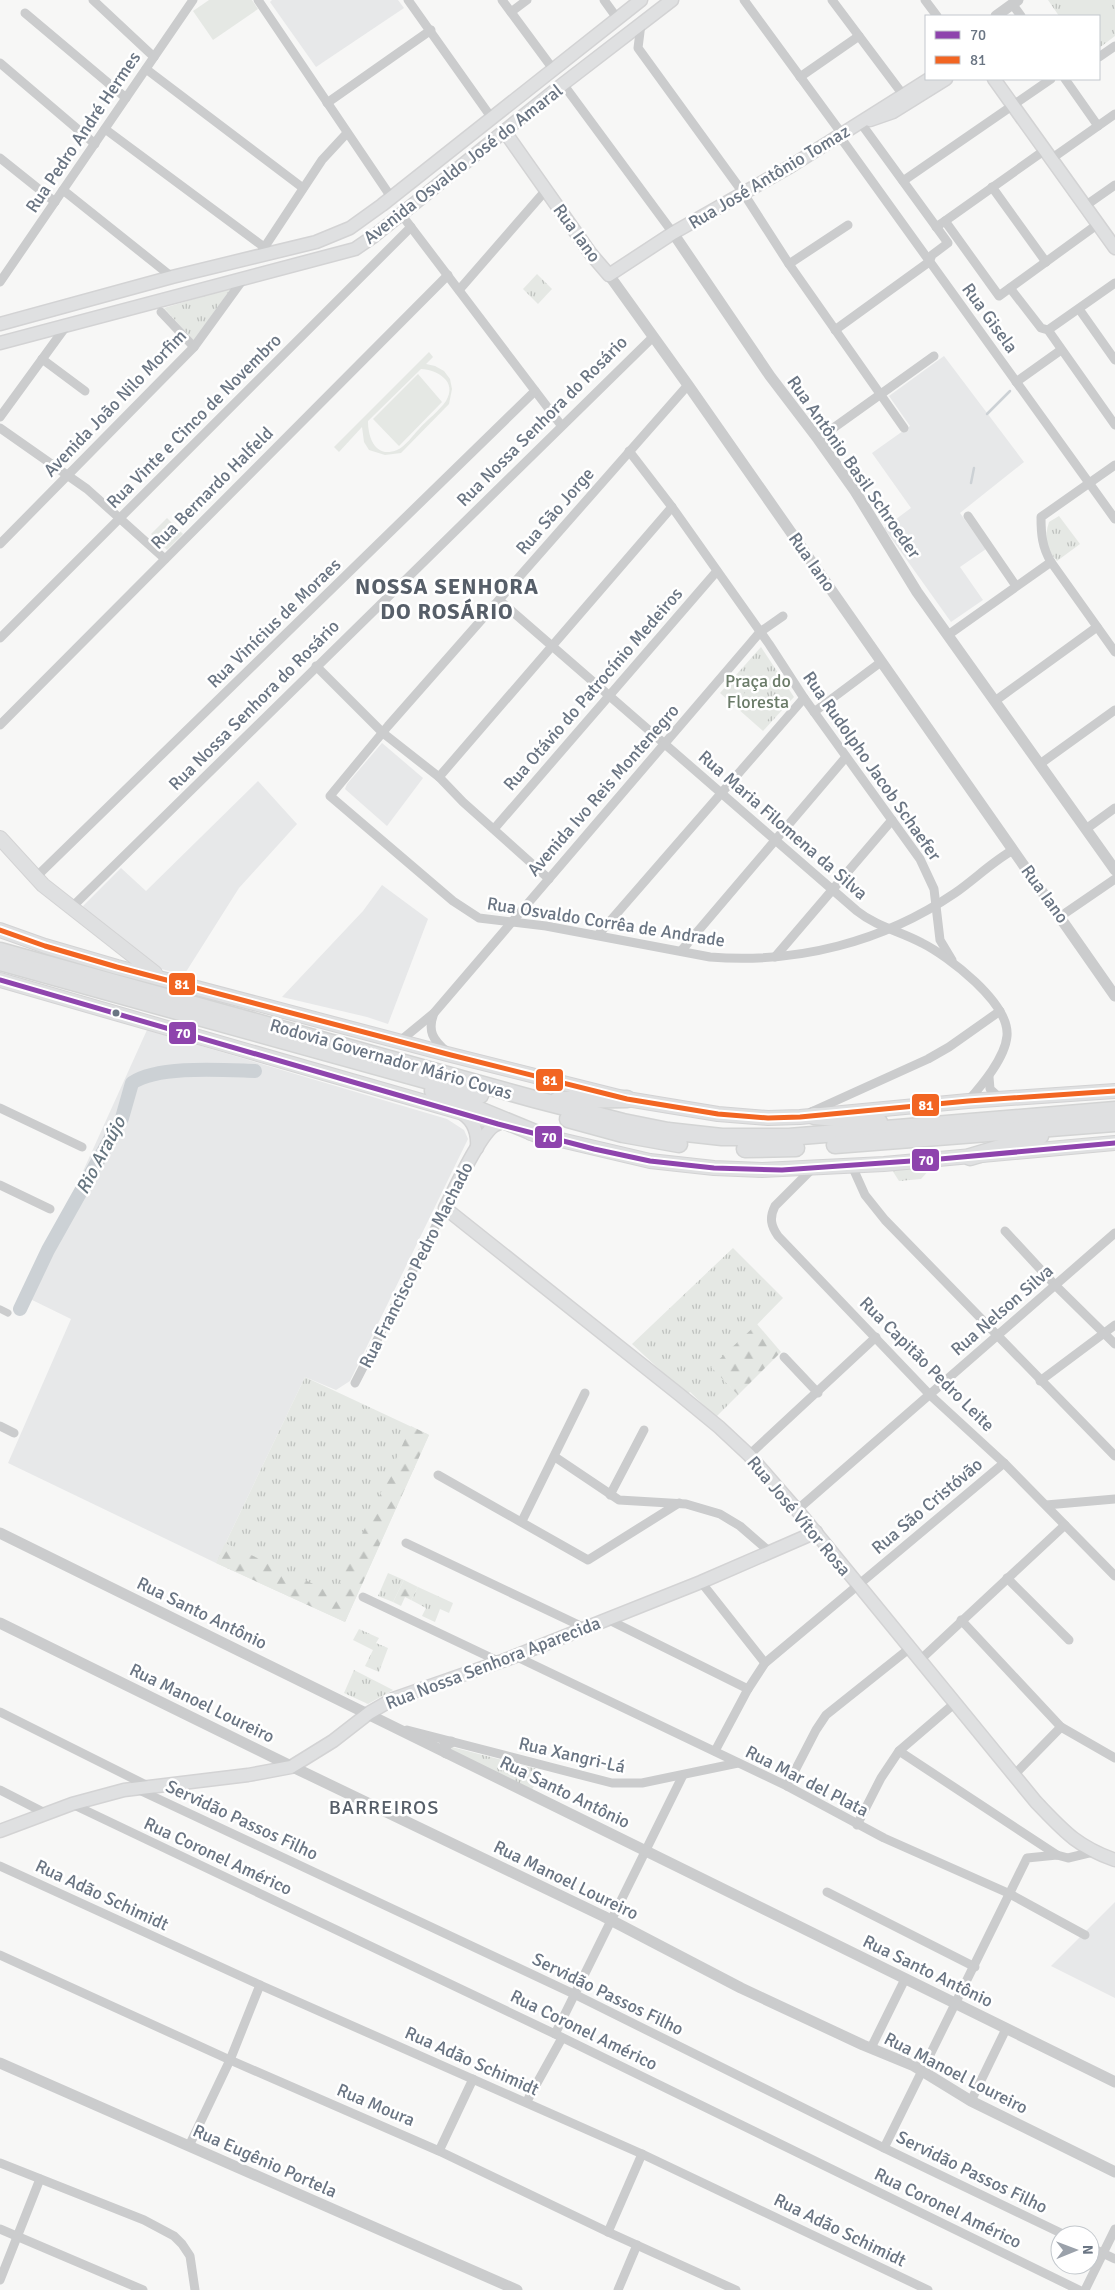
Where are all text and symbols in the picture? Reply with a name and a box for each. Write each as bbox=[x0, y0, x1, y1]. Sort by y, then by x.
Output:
legend bbox=[925, 15, 1100, 80]
text: 70 bbox=[970, 26, 986, 44]
street label: Rua Pedro André Hermes bbox=[21, 47, 145, 217]
text: 81 bbox=[970, 51, 986, 69]
street label: Avenida Osvaldo José do Amaral bbox=[359, 79, 567, 249]
street label: Rua José Antônio Tomaz bbox=[684, 120, 854, 234]
street label: Rua Iano bbox=[548, 199, 606, 267]
street label: Rua Gisela bbox=[957, 279, 1023, 357]
street label: Avenida João Nilo Morfim bbox=[39, 325, 191, 481]
street label: Rua Vinte e Cinco de Novembro bbox=[102, 329, 286, 513]
street label: Rua Nossa Senhora do Rosário bbox=[452, 331, 632, 511]
street label: Rua Antônio Basil Schroeder bbox=[783, 371, 926, 563]
street label: Rua Bernardo Halfeld bbox=[146, 422, 278, 554]
street label: Rua São Jorge bbox=[511, 463, 599, 559]
street label: Rua Iano bbox=[784, 528, 840, 596]
street label: Rua Vinícius de Moraes bbox=[203, 553, 346, 693]
district label: NOSSA SENHORA DO ROSÁRIO bbox=[355, 573, 539, 625]
street label: Rua Otávio do Patrocínio Medeiros bbox=[499, 583, 687, 795]
street label: Rua Nossa Senhora do Rosário bbox=[164, 615, 344, 795]
street label: Rua Rudolpho Jacob Schaefer bbox=[798, 667, 946, 865]
park label: Praça do Floresta bbox=[725, 670, 791, 713]
street label: Avenida Ivo Reis Montenegro bbox=[522, 700, 684, 880]
street label: Rua Maria Filomena da Silva bbox=[694, 746, 872, 904]
street label: Rua Iano bbox=[1016, 860, 1074, 928]
street label: Rua Osvaldo Corrêa de Andrade bbox=[486, 892, 726, 952]
line badge: 81 bbox=[168, 972, 196, 996]
text: 81 bbox=[174, 976, 190, 993]
unlabelled marker bbox=[111, 1008, 121, 1018]
street label: Rodovia Governador Mário Covas bbox=[267, 1014, 515, 1104]
line badge: 70 bbox=[168, 1021, 197, 1045]
text: 70 bbox=[175, 1025, 191, 1042]
line badge: 81 bbox=[535, 1068, 564, 1092]
text: 81 bbox=[542, 1072, 558, 1089]
line badge: 81 bbox=[911, 1093, 940, 1117]
text: 81 bbox=[918, 1097, 934, 1114]
water label: Rio Araújo bbox=[71, 1112, 132, 1198]
line badge: 70 bbox=[534, 1125, 563, 1149]
text: 70 bbox=[541, 1129, 557, 1146]
line badge: 70 bbox=[911, 1148, 940, 1172]
text: 70 bbox=[918, 1152, 934, 1169]
street label: Rua Francisco Pedro Machado bbox=[354, 1158, 478, 1372]
street label: Rua Nelson Silva bbox=[946, 1260, 1058, 1360]
street label: Rua Capitão Pedro Leite bbox=[855, 1292, 999, 1436]
street label: Rua José Vítor Rosa bbox=[742, 1452, 856, 1580]
street label: Rua São Cristóvão bbox=[867, 1453, 987, 1559]
street label: Rua Santo Antônio bbox=[133, 1572, 271, 1654]
street label: Rua Nossa Senhora Aparecida bbox=[382, 1612, 604, 1714]
street label: Rua Manoel Loureiro bbox=[126, 1658, 278, 1748]
street label: Rua Xangri-Lá bbox=[517, 1732, 627, 1778]
street label: Rua Mar del Plata bbox=[742, 1740, 872, 1822]
street label: Rua Santo Antônio bbox=[496, 1751, 634, 1833]
street label: Servidão Passos Filho bbox=[162, 1775, 322, 1865]
district label: BARREIROS bbox=[329, 1795, 439, 1820]
street label: Rua Coronel Américo bbox=[140, 1812, 296, 1900]
street label: Rua Manoel Loureiro bbox=[490, 1835, 642, 1925]
street label: Rua Adão Schimidt bbox=[32, 1855, 172, 1935]
street label: Rua Santo Antônio bbox=[859, 1930, 997, 2012]
street label: Servidão Passos Filho bbox=[529, 1948, 687, 2040]
street label: Rua Coronel Américo bbox=[507, 1985, 661, 2075]
street label: Rua Adão Schimidt bbox=[402, 2022, 542, 2100]
street label: Rua Manoel Loureiro bbox=[880, 2027, 1032, 2119]
street label: Rua Moura bbox=[334, 2079, 418, 2131]
street label: Rua Eugênio Portela bbox=[190, 2119, 340, 2203]
street label: Servidão Passos Filho bbox=[893, 2126, 1051, 2218]
street label: Rua Coronel Américo bbox=[871, 2163, 1025, 2253]
street label: Rua Adão Schimidt bbox=[770, 2188, 910, 2272]
north arrow bbox=[1050, 2225, 1100, 2275]
text: N bbox=[1079, 2245, 1096, 2255]

